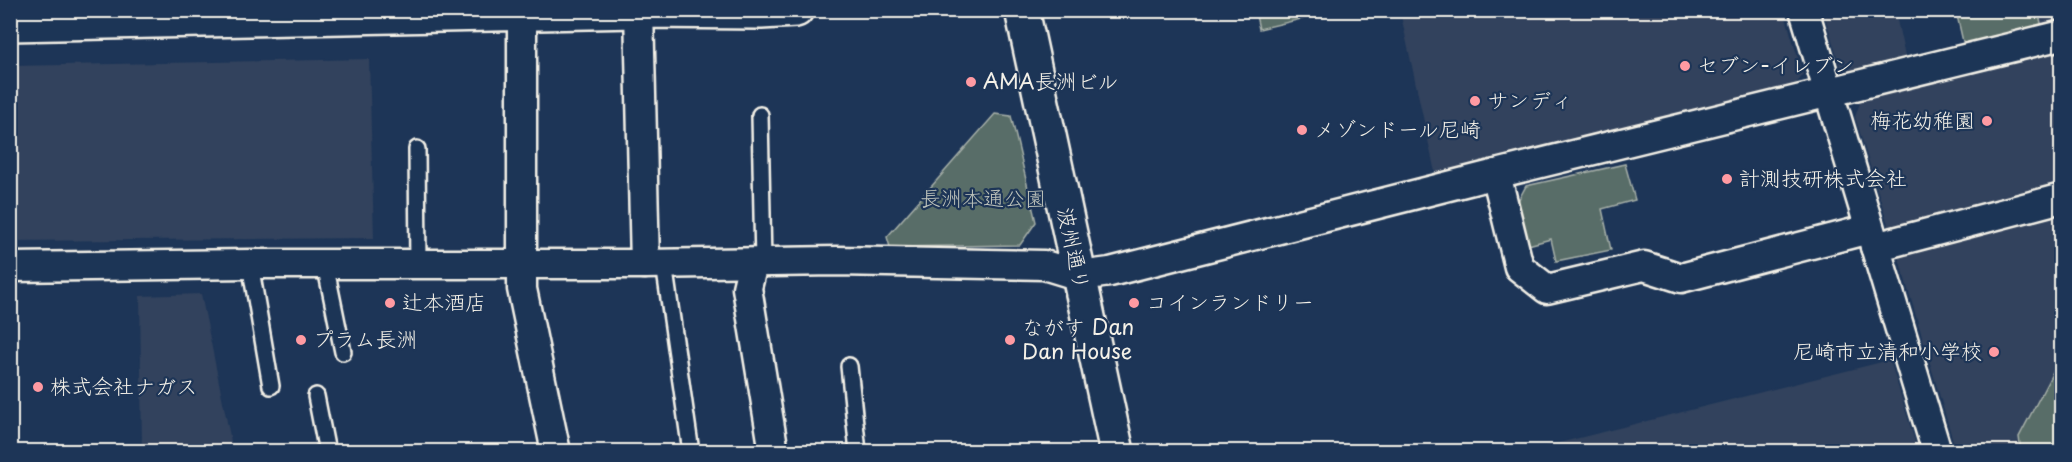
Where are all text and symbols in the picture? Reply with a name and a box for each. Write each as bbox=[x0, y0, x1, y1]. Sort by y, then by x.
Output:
place label: セブン-イレブン bbox=[1697, 48, 1854, 80]
marker: セブン-イレブン bbox=[1678, 59, 1692, 73]
place label: AMA長洲ビル bbox=[983, 64, 1118, 96]
marker: AMA長洲ビル bbox=[964, 75, 978, 89]
place label: サンディ bbox=[1487, 83, 1572, 115]
marker: サンディ bbox=[1468, 94, 1482, 108]
place label: 梅花幼稚園 bbox=[1870, 103, 1975, 135]
place label: メゾンドール尼崎 bbox=[1314, 112, 1481, 144]
marker: 梅花幼稚園 bbox=[1980, 114, 1994, 128]
marker: メゾンドール尼崎 bbox=[1295, 123, 1309, 137]
place label: 計測技研株式会社 bbox=[1739, 161, 1907, 193]
marker: 計測技研株式会社 bbox=[1720, 172, 1734, 186]
park label: 長洲本通公園 bbox=[920, 181, 1046, 213]
street label: 波州通り bbox=[1051, 204, 1099, 293]
place label: 辻本酒店 bbox=[402, 285, 486, 317]
place label: コインランドリー bbox=[1146, 285, 1314, 317]
marker: 辻本酒店 bbox=[383, 296, 397, 310]
marker: コインランドリー bbox=[1127, 296, 1141, 310]
place label: ながす Dan Dan House bbox=[1022, 310, 1134, 366]
place label: プラム長洲 bbox=[313, 322, 418, 354]
marker: プラム長洲 bbox=[294, 333, 308, 347]
marker: ながす Dan Dan House bbox=[1003, 333, 1017, 347]
place label: 尼崎市立清和小学校 bbox=[1793, 334, 1982, 366]
marker: 尼崎市立清和小学校 bbox=[1987, 345, 2001, 359]
place label: 株式会社ナガス bbox=[50, 369, 197, 401]
marker: 株式会社ナガス bbox=[31, 380, 45, 394]

